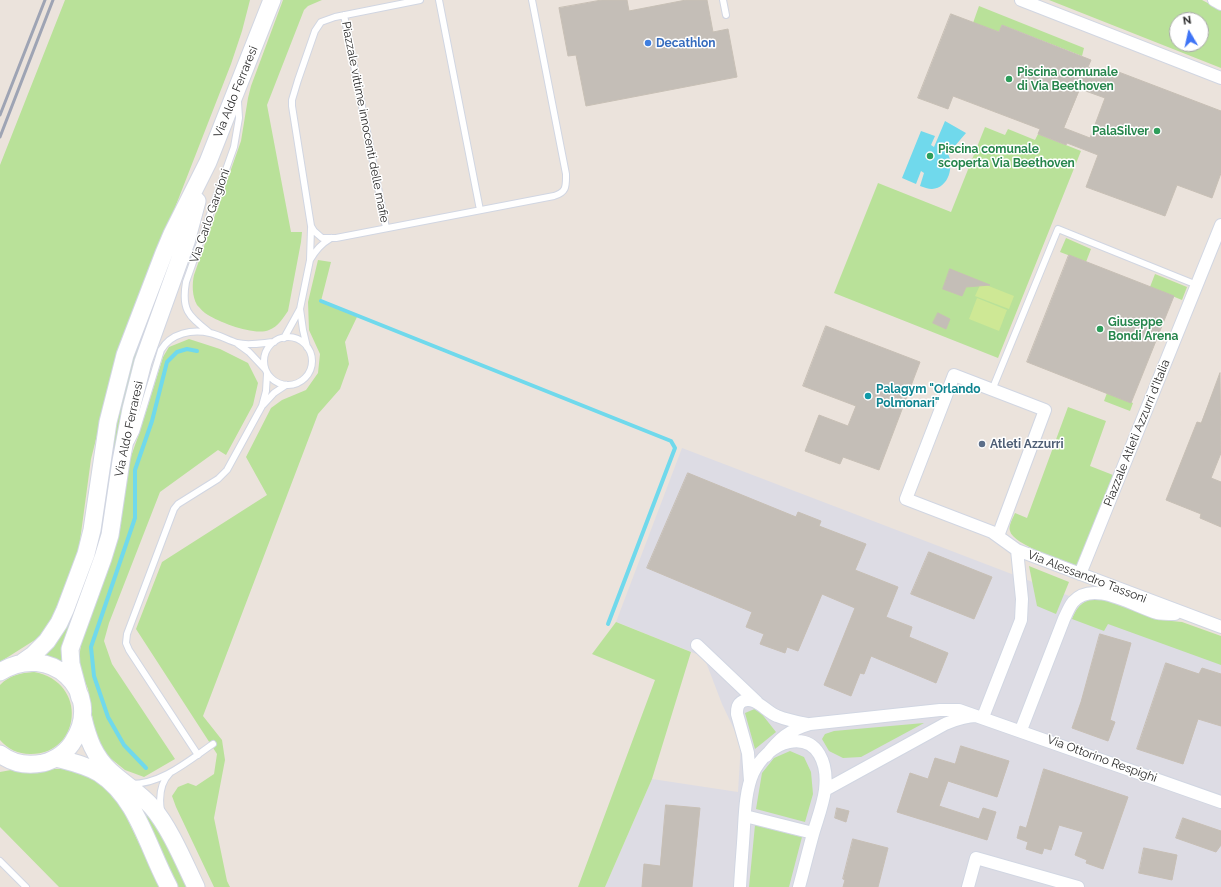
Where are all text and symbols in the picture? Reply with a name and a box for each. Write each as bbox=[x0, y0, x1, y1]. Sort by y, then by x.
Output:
north arrow bbox=[1169, 12, 1209, 52]
text: N bbox=[1182, 14, 1192, 28]
street label: Piazzale vittime innocenti delle mafie bbox=[338, 20, 392, 224]
place label: Decathlon bbox=[656, 36, 716, 50]
marker: Decathlon bbox=[643, 38, 653, 48]
street label: Via Aldo Ferraresi bbox=[211, 44, 261, 140]
place label: Piscina comunale di Via Beethoven bbox=[1017, 65, 1118, 93]
marker: Piscina comunale di Via Beethoven bbox=[1004, 74, 1014, 84]
place label: PalaSilver bbox=[1092, 124, 1149, 138]
marker: PalaSilver bbox=[1152, 126, 1162, 136]
place label: Piscina comunale scoperta Via Beethoven bbox=[938, 142, 1075, 170]
marker: Piscina comunale scoperta Via Beethoven bbox=[925, 151, 935, 161]
street label: Via Carlo Gargioni bbox=[187, 167, 233, 265]
place label: Giuseppe Bondi Arena bbox=[1108, 315, 1178, 343]
marker: Giuseppe Bondi Arena bbox=[1095, 324, 1105, 334]
street label: Piazzale Atleti Azzurri d'Italia bbox=[1101, 358, 1173, 508]
street label: Via Aldo Ferraresi bbox=[112, 380, 146, 478]
place label: Palagym "Orlando Polmonari" bbox=[876, 382, 981, 410]
marker: Palagym "Orlando Polmonari" bbox=[863, 391, 873, 401]
place label: Atleti Azzurri bbox=[990, 437, 1063, 451]
marker: Atleti Azzurri bbox=[977, 439, 987, 449]
street label: Via Alessandro Tassoni bbox=[1025, 548, 1149, 606]
street label: Via Ottorino Respighi bbox=[1045, 732, 1159, 786]

